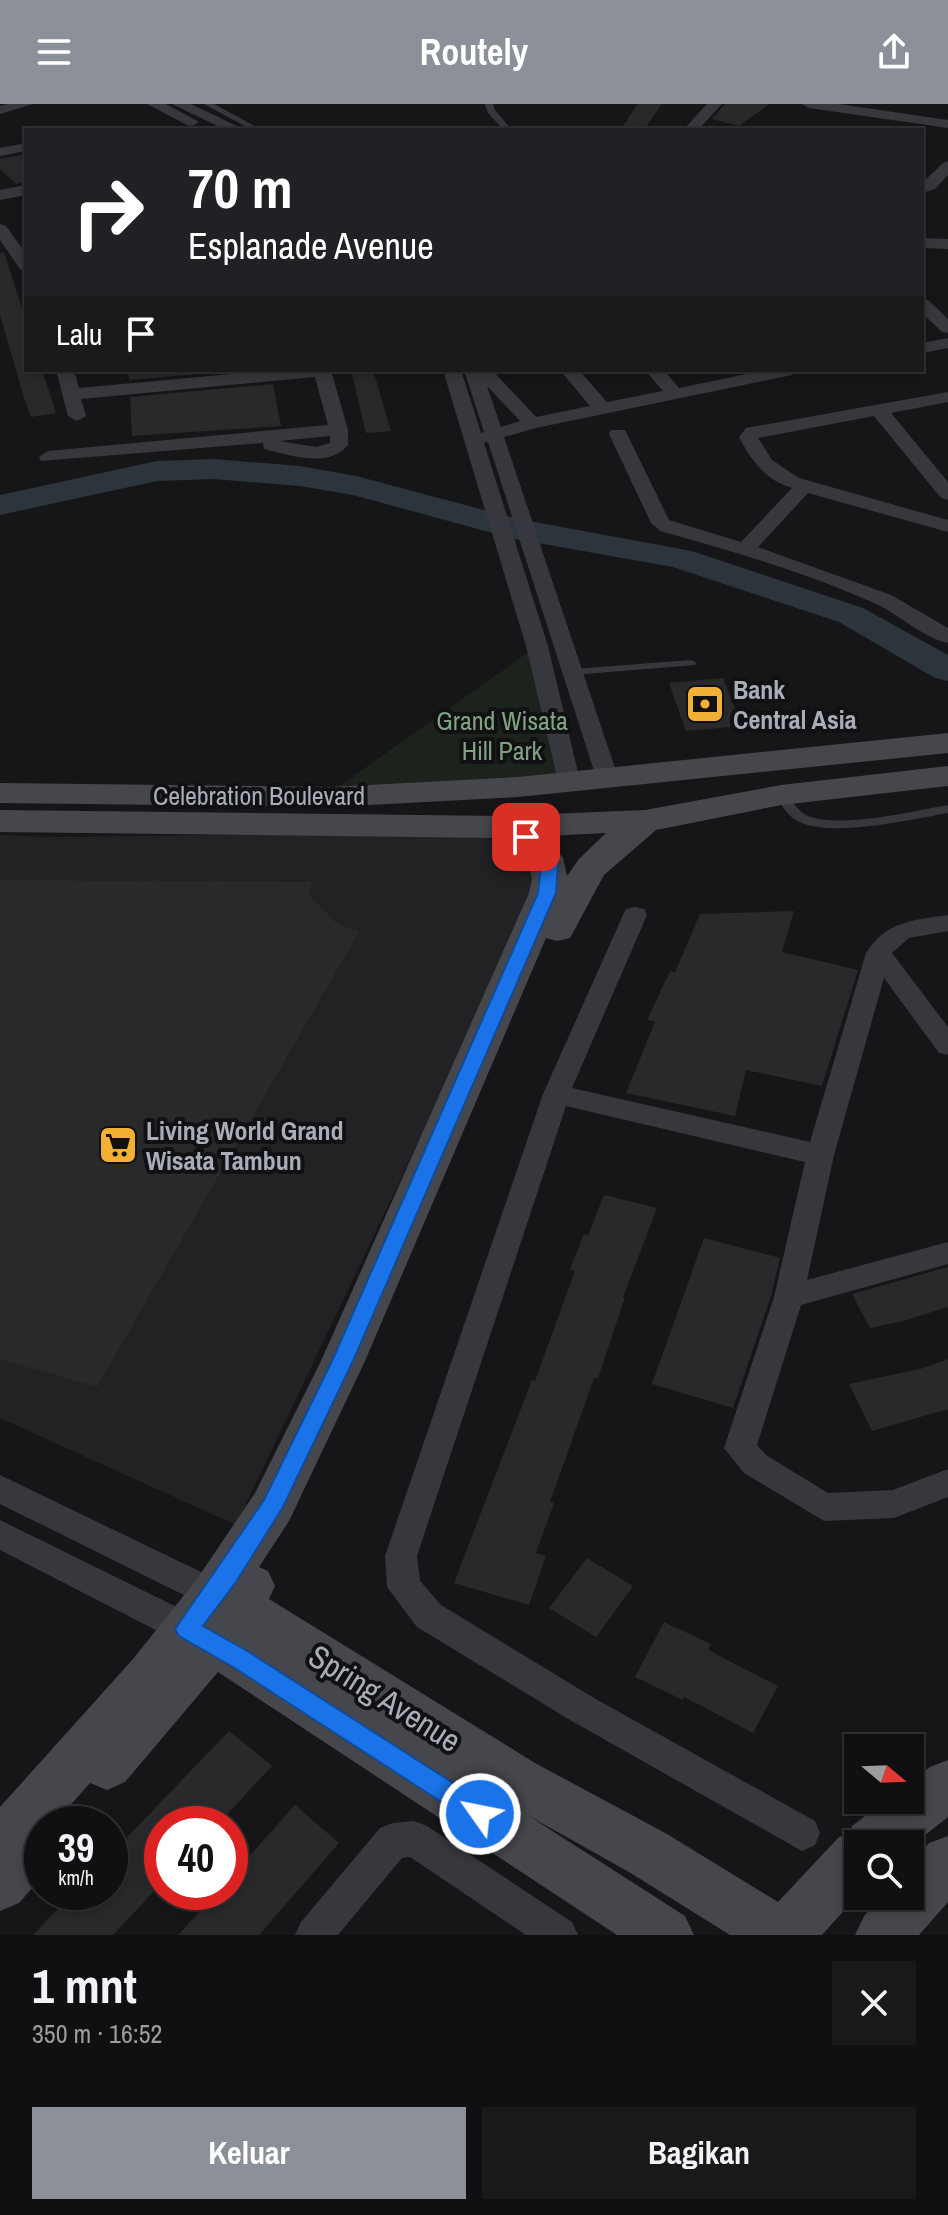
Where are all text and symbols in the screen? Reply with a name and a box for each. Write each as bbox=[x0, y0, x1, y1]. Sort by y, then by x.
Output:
text: Routely bbox=[420, 28, 528, 76]
icon: menu bbox=[32, 30, 76, 74]
icon: share bbox=[872, 30, 916, 74]
text: 70 m bbox=[188, 150, 293, 225]
icon: right bbox=[56, 160, 160, 264]
text: Esplanade Avenue bbox=[188, 222, 434, 270]
icon: arrive bbox=[119, 312, 163, 356]
text: Lalu bbox=[56, 314, 103, 354]
place label: Bank Central Asia bbox=[733, 672, 857, 737]
bank icon: Bank Central Asia bbox=[684, 683, 726, 725]
park label: Grand Wisata Hill Park bbox=[436, 703, 568, 768]
street label: Celebration Boulevard bbox=[153, 778, 365, 813]
pin bbox=[492, 803, 560, 871]
icon: arrive bbox=[504, 815, 548, 859]
place label: Living World Grand Wisata Tambun bbox=[146, 1113, 343, 1178]
supermarket icon: Living World Grand Wisata Tambun bbox=[97, 1124, 139, 1166]
street label: Spring Avenue bbox=[301, 1634, 469, 1762]
north arrow bbox=[844, 1734, 924, 1814]
map controls bbox=[844, 1734, 924, 1910]
position arrow bbox=[438, 1772, 522, 1856]
speed limit sign: 40 bbox=[144, 1806, 248, 1910]
text: 39 bbox=[58, 1821, 94, 1874]
button: search bbox=[844, 1830, 924, 1910]
text: km/h bbox=[58, 1864, 94, 1891]
text: 1 mnt bbox=[32, 1953, 137, 2018]
button: close bbox=[832, 1961, 916, 2045]
text: 350 m · 16:52 bbox=[32, 2016, 162, 2051]
button: Keluar bbox=[32, 2107, 466, 2199]
button: Bagikan bbox=[482, 2107, 916, 2199]

